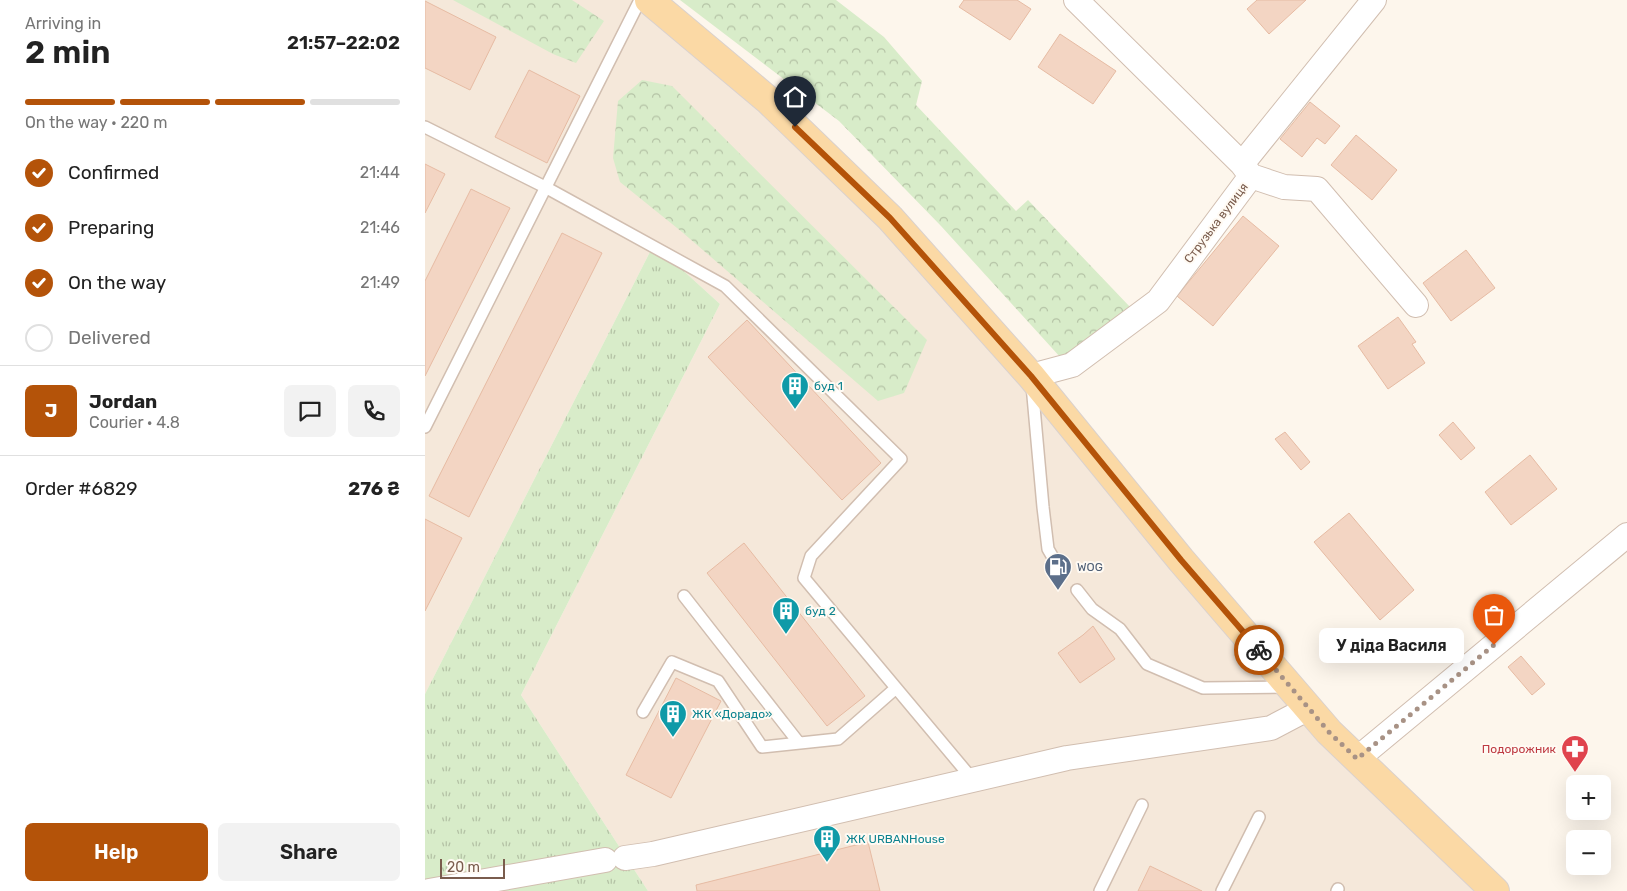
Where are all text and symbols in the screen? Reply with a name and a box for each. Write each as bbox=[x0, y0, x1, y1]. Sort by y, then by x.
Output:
text: Arriving in bbox=[25, 14, 101, 33]
text: 21:57–22:02 bbox=[287, 31, 400, 54]
text: 2 min bbox=[25, 33, 110, 71]
pin bbox=[774, 76, 816, 127]
icon: home bbox=[781, 83, 809, 111]
text: On the way · 220 m bbox=[25, 113, 167, 132]
icon: check bbox=[25, 159, 53, 187]
text: Confirmed bbox=[68, 161, 159, 184]
text: 21:44 bbox=[360, 163, 400, 182]
street label: Струзька вулиця bbox=[1181, 180, 1251, 266]
icon: check bbox=[25, 214, 53, 242]
text: Preparing bbox=[68, 216, 154, 239]
text: 21:46 bbox=[360, 218, 400, 237]
icon: check bbox=[25, 269, 53, 297]
text: On the way bbox=[68, 271, 166, 294]
text: 21:49 bbox=[360, 273, 400, 292]
text: Delivered bbox=[68, 326, 151, 349]
building icon: буд 1 bbox=[780, 371, 810, 410]
place label: буд 1 bbox=[814, 379, 843, 393]
button: chat bbox=[284, 385, 336, 437]
button: phone bbox=[348, 385, 400, 437]
text: Jordan bbox=[89, 390, 157, 413]
text: J bbox=[45, 399, 57, 422]
text: Courier · 4.8 bbox=[89, 413, 180, 432]
text: Order #6829 bbox=[25, 477, 137, 500]
text: 276 ₴ bbox=[348, 477, 400, 500]
fuel station icon: WOG bbox=[1043, 552, 1073, 591]
place label: WOG bbox=[1077, 560, 1103, 574]
pin bbox=[1473, 594, 1515, 645]
building icon: буд 2 bbox=[771, 596, 801, 635]
icon: bag bbox=[1480, 601, 1508, 629]
place label: буд 2 bbox=[805, 604, 836, 618]
courier bbox=[1234, 625, 1284, 675]
callout: У діда Василя bbox=[1319, 628, 1464, 662]
icon: bike bbox=[1245, 636, 1273, 664]
text: У діда Василя bbox=[1336, 636, 1447, 655]
building icon: ЖК «Дорадо» bbox=[658, 699, 688, 738]
place label: ЖК «Дорадо» bbox=[692, 707, 772, 721]
pharmacy icon: Подорожник bbox=[1560, 734, 1590, 773]
place label: Подорожник bbox=[1482, 742, 1557, 756]
map controls bbox=[1566, 775, 1611, 875]
button: + bbox=[1566, 775, 1611, 820]
button: Help bbox=[25, 823, 208, 881]
button: Share bbox=[218, 823, 400, 881]
building icon: ЖК URBANHouse bbox=[812, 824, 842, 863]
button: − bbox=[1566, 830, 1611, 875]
place label: ЖК URBANHouse bbox=[846, 832, 945, 846]
scale bar bbox=[440, 856, 505, 879]
text: 20 m bbox=[447, 859, 480, 876]

